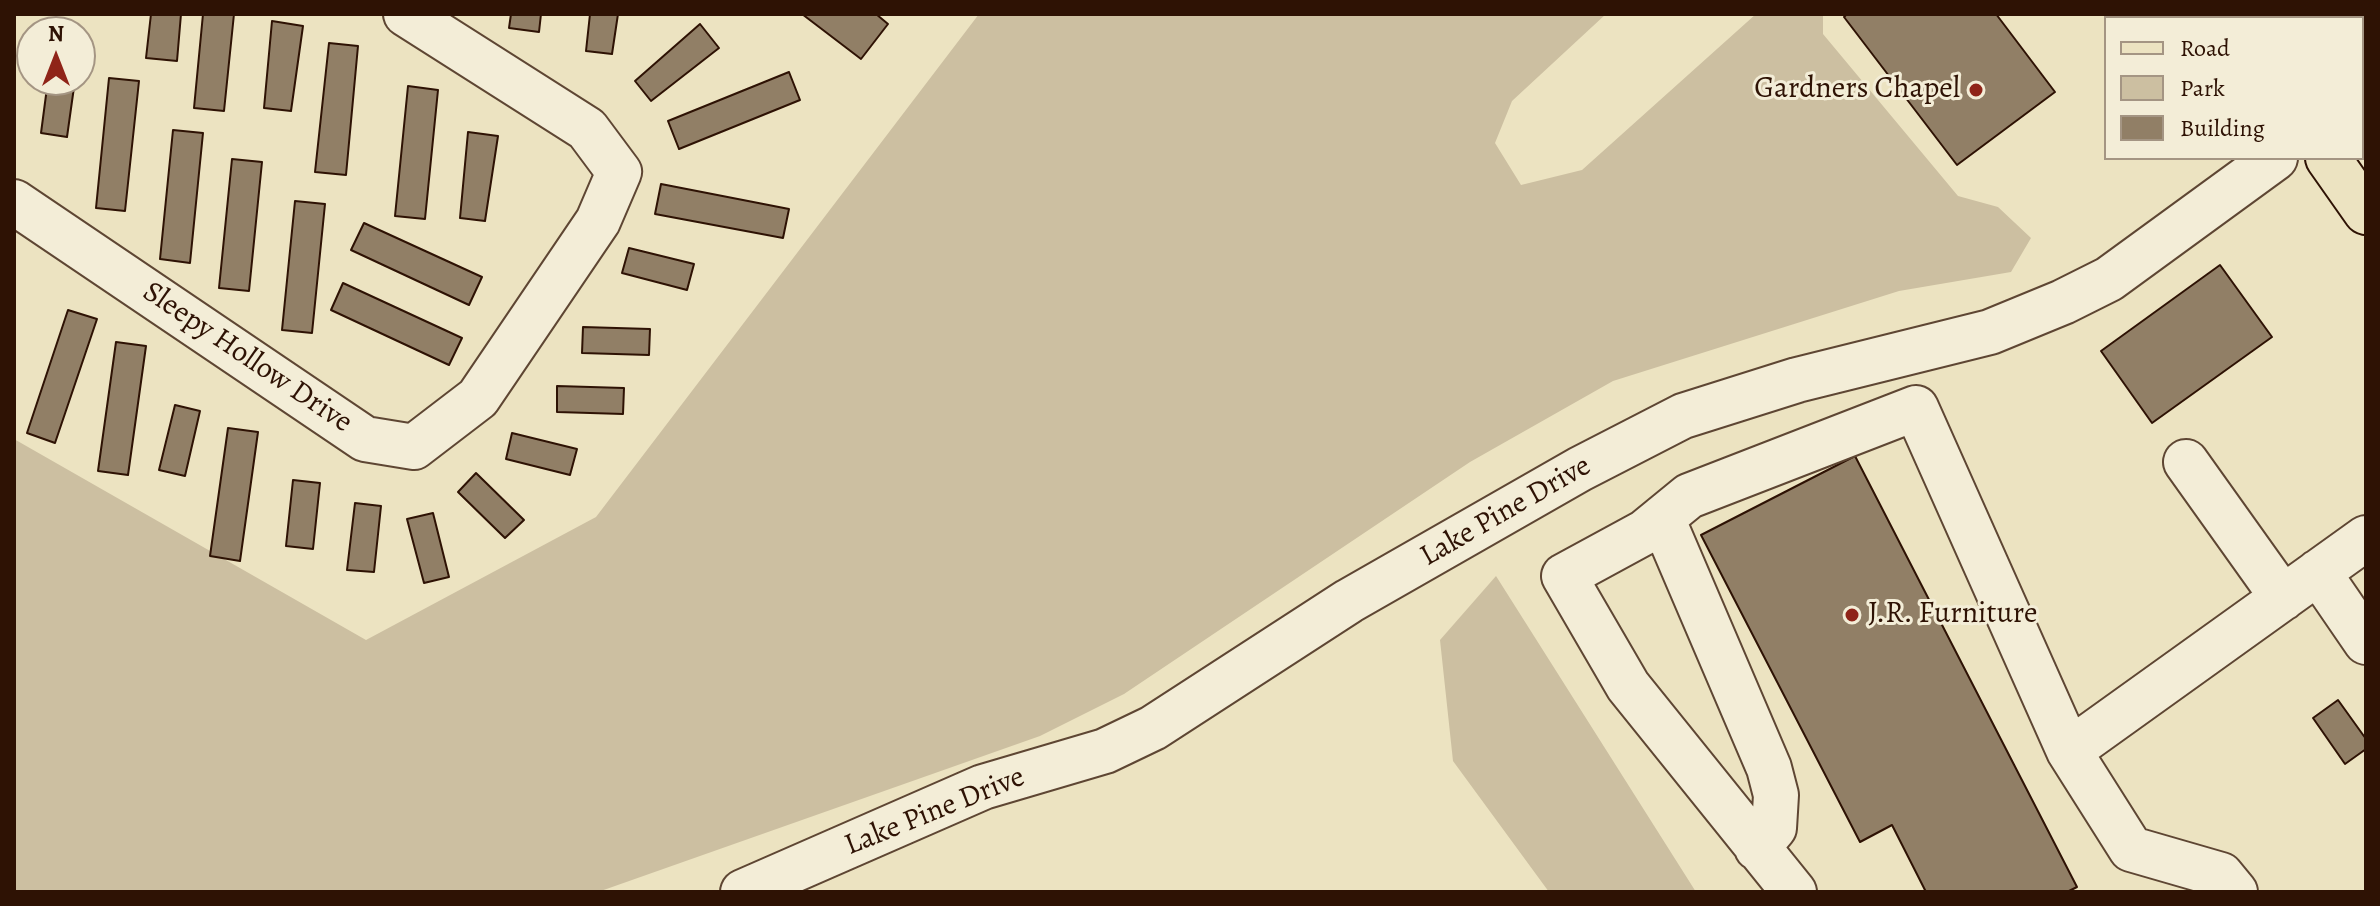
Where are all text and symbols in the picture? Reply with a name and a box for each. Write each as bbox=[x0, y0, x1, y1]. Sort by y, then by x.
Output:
north arrow bbox=[16, 16, 96, 96]
legend bbox=[2104, 16, 2364, 160]
text: N bbox=[48, 19, 64, 49]
text: Road bbox=[2180, 32, 2230, 64]
place label: Gardners Chapel bbox=[1754, 72, 1960, 108]
text: Park bbox=[2180, 72, 2225, 104]
marker: Gardners Chapel bbox=[1967, 81, 1985, 99]
text: Building bbox=[2180, 112, 2265, 144]
street label: Sleepy Hollow Drive bbox=[135, 275, 359, 441]
street label: Lake Pine Drive bbox=[1414, 449, 1598, 575]
place label: J.R. Furniture bbox=[1868, 597, 2037, 633]
marker: J.R. Furniture bbox=[1843, 606, 1861, 624]
street label: Lake Pine Drive bbox=[840, 760, 1030, 864]

